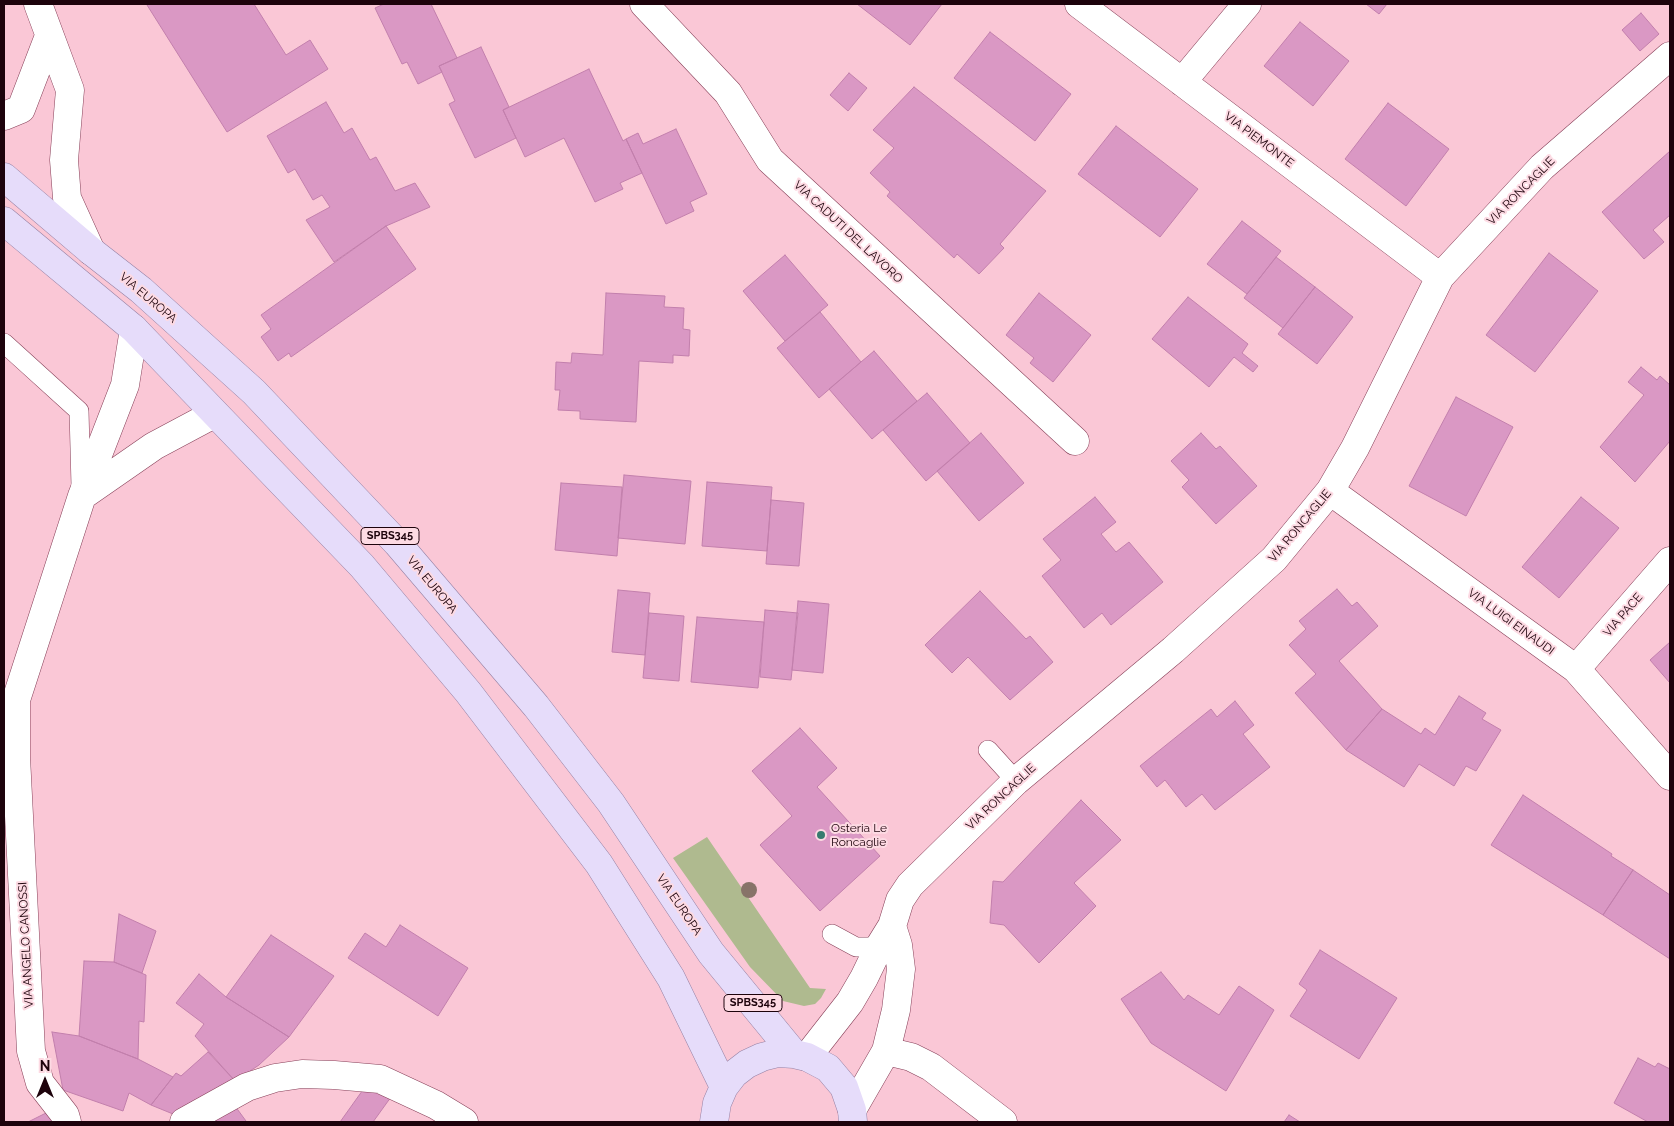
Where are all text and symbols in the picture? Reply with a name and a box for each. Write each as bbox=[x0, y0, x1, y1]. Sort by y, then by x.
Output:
street label: VIA PIEMONTE bbox=[1221, 109, 1297, 171]
street label: VIA RONCAGLIE bbox=[1484, 154, 1558, 228]
street label: VIA CADUTI DEL LAVORO bbox=[791, 178, 905, 286]
street label: VIA EUROPA bbox=[116, 270, 180, 326]
street label: VIA RONCAGLIE bbox=[1265, 487, 1335, 565]
road number: SPBS345 bbox=[361, 528, 419, 544]
street label: VIA EUROPA bbox=[404, 553, 460, 617]
street label: VIA LUIGI EINAUDI bbox=[1465, 586, 1557, 658]
street label: VIA PACE bbox=[1600, 590, 1646, 640]
street label: VIA RONCAGLIE bbox=[963, 761, 1039, 833]
place label: Osteria Le Roncaglie bbox=[831, 821, 887, 849]
marker: Osteria Le Roncaglie bbox=[815, 829, 827, 841]
street label: VIA EUROPA bbox=[653, 872, 705, 938]
street label: VIA ANGELO CANOSSI bbox=[16, 882, 36, 1008]
road number: SPBS345 bbox=[724, 994, 782, 1011]
north arrow bbox=[20, 1056, 70, 1106]
text: N bbox=[40, 1058, 50, 1074]

